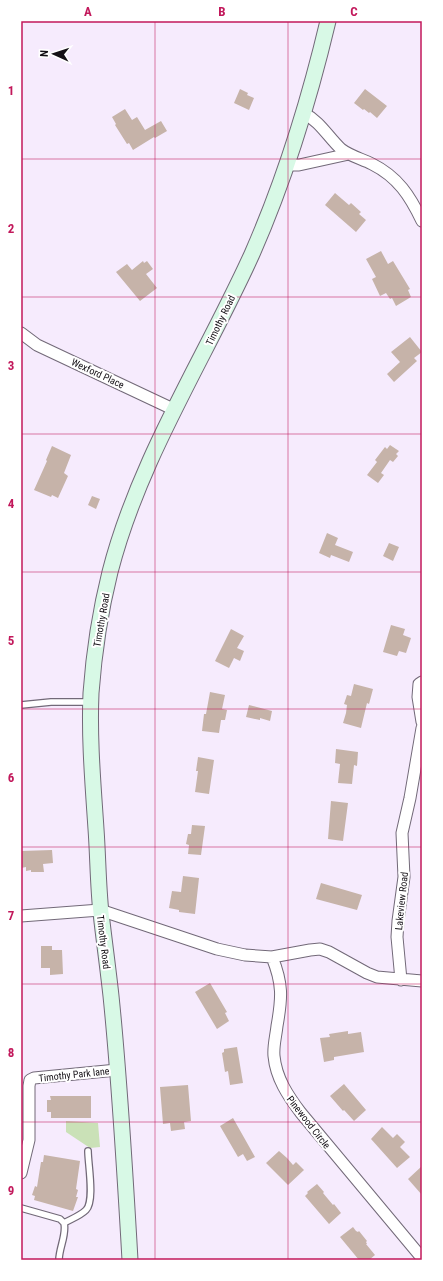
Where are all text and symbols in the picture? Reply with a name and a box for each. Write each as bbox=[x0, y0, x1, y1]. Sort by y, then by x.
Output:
text: A bbox=[84, 4, 92, 19]
text: B bbox=[218, 4, 226, 19]
text: C bbox=[350, 4, 358, 19]
north arrow bbox=[34, 34, 74, 74]
text: N bbox=[38, 50, 51, 57]
text: 1 bbox=[8, 83, 14, 98]
text: 2 bbox=[8, 221, 15, 236]
street label: Timothy Road bbox=[204, 293, 237, 347]
street label: Wexford Place bbox=[70, 356, 126, 391]
text: 3 bbox=[8, 358, 14, 373]
text: 4 bbox=[8, 496, 15, 511]
street label: Timothy Road bbox=[91, 592, 112, 648]
text: 5 bbox=[8, 633, 15, 648]
text: 6 bbox=[8, 770, 15, 785]
street label: Lakeview Road bbox=[393, 871, 410, 931]
text: 7 bbox=[8, 908, 15, 923]
street label: Timothy Road bbox=[95, 914, 112, 970]
text: 8 bbox=[8, 1045, 14, 1060]
street label: Timothy Park lane bbox=[38, 1065, 110, 1084]
street label: Pinewood Circle bbox=[285, 1094, 333, 1151]
text: 9 bbox=[8, 1183, 14, 1198]

